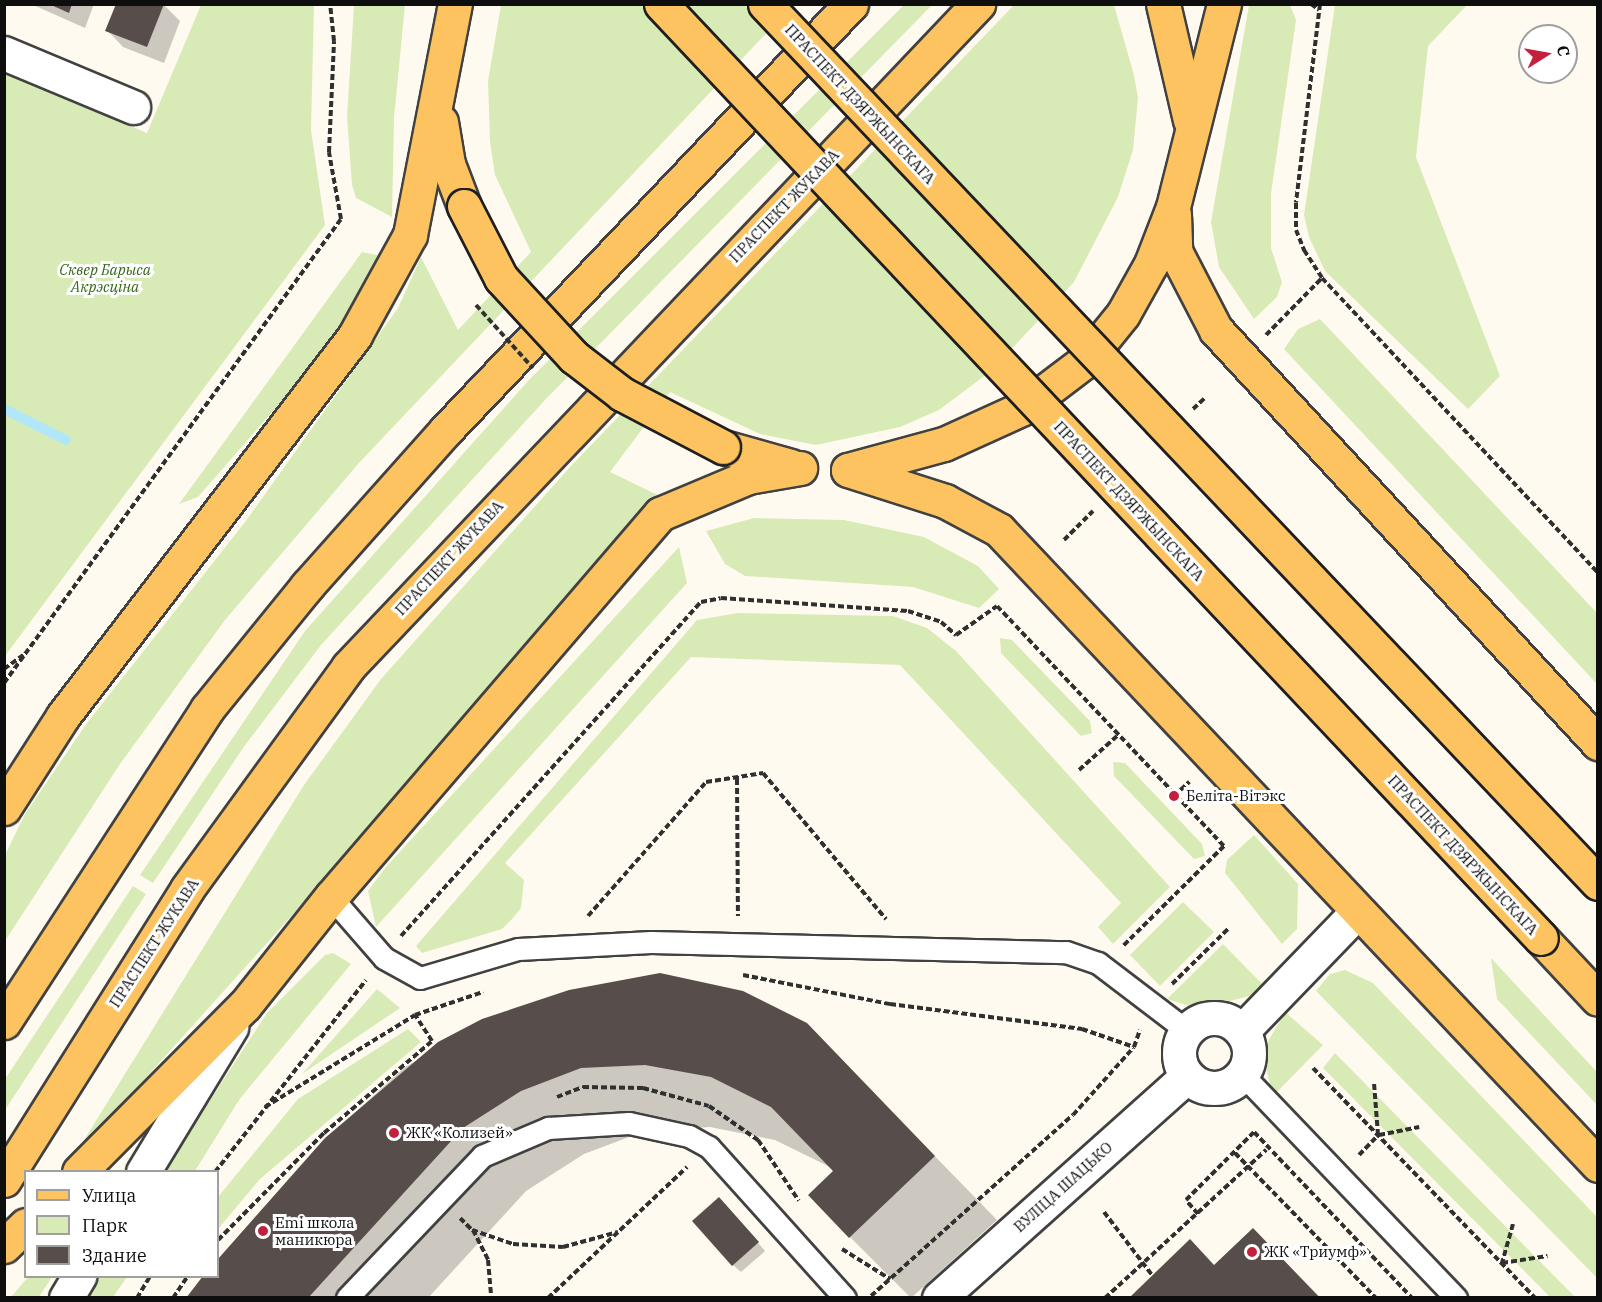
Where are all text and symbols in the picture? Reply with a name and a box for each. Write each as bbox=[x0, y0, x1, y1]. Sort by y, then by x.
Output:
street label: ПРАСПЕКТ ДЗЯРЖЫНСКАГА bbox=[781, 20, 939, 188]
north arrow bbox=[1518, 24, 1578, 84]
text: С bbox=[1553, 44, 1575, 58]
street label: ПРАСПЕКТ ЖУКАВА bbox=[725, 146, 843, 266]
park label: Сквер Барыса Акрэсціна bbox=[59, 260, 151, 295]
street label: ПРАСПЕКТ ДЗЯРЖЫНСКАГА bbox=[1050, 417, 1208, 585]
street label: ПРАСПЕКТ ЖУКАВА bbox=[391, 497, 507, 619]
street label: ПРАСПЕКТ ДЗЯРЖЫНСКАГА bbox=[1384, 771, 1542, 939]
place label: Беліта-Вітэкс bbox=[1186, 787, 1286, 805]
marker: Беліта-Вітэкс bbox=[1167, 789, 1181, 803]
street label: ПРАСПЕКТ ЖУКАВА bbox=[106, 875, 202, 1011]
place label: ЖК «Колизей» bbox=[406, 1124, 513, 1142]
marker: ЖК «Колизей» bbox=[387, 1126, 401, 1140]
street label: ВУЛІЦА ШАЦЬКО bbox=[1010, 1138, 1116, 1236]
legend bbox=[24, 1170, 219, 1278]
text: Улица bbox=[82, 1184, 136, 1207]
place label: Emi школа маникюра bbox=[275, 1213, 354, 1248]
text: Парк bbox=[82, 1214, 128, 1237]
marker: Emi школа маникюра bbox=[256, 1224, 270, 1238]
place label: ЖК «Триумф» bbox=[1264, 1243, 1367, 1261]
text: Здание bbox=[82, 1244, 147, 1267]
marker: ЖК «Триумф» bbox=[1245, 1245, 1259, 1259]

